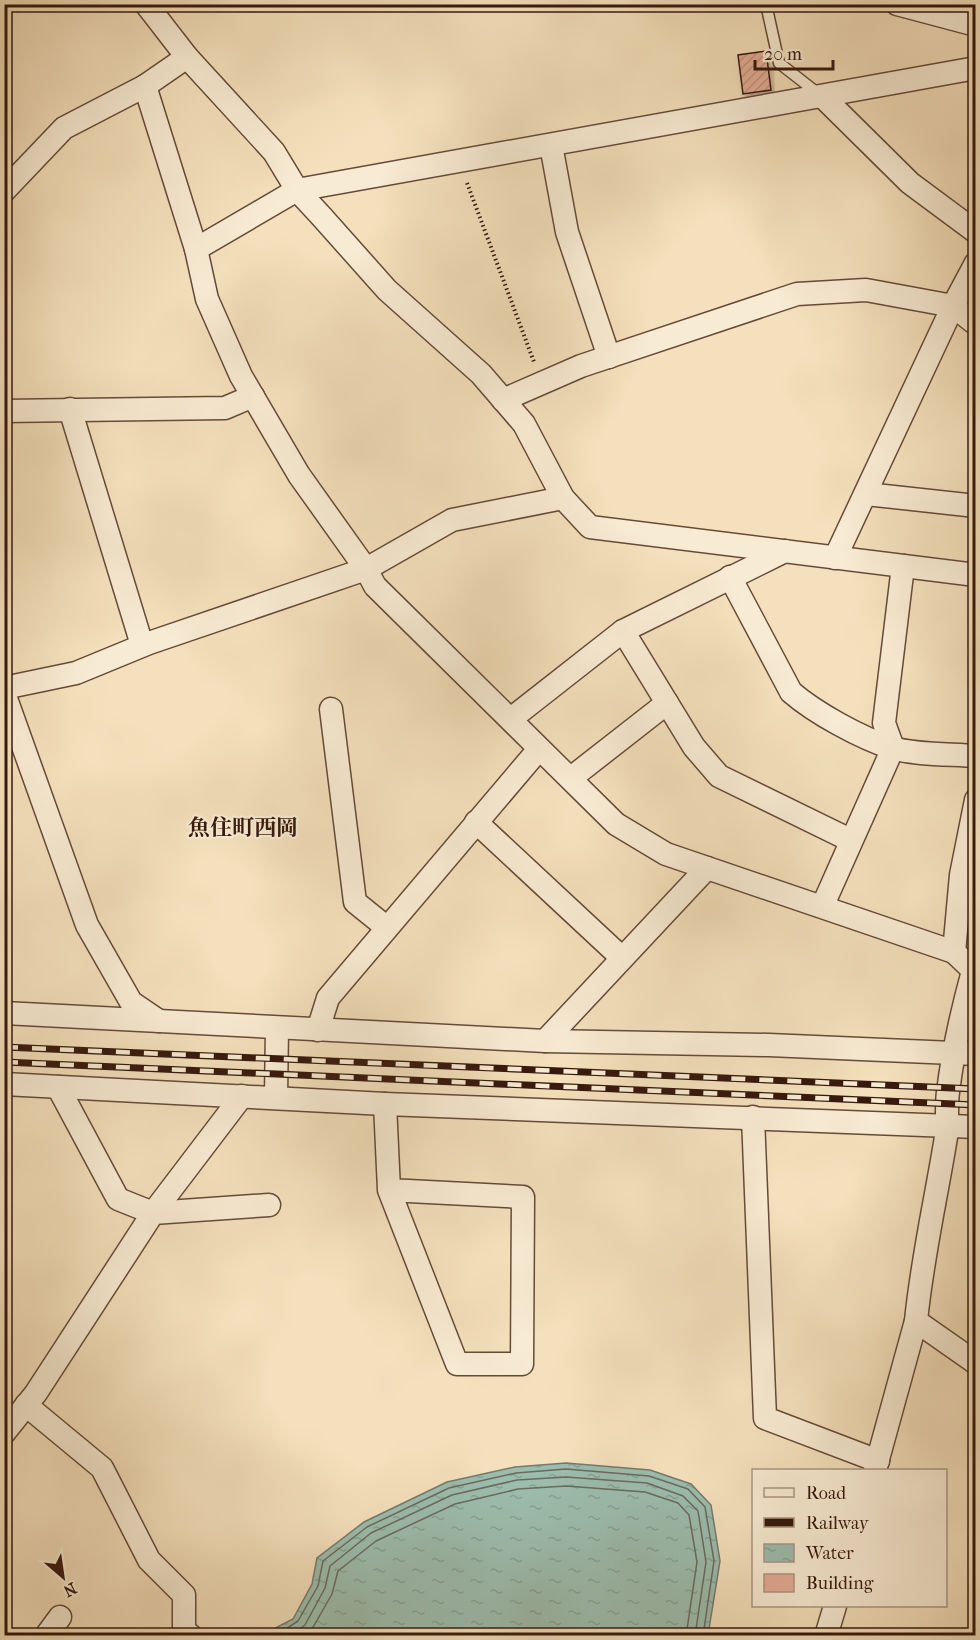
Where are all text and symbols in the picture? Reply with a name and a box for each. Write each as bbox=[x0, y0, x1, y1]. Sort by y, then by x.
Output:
scale bar bbox=[755, 33, 833, 71]
text: 20 m bbox=[764, 44, 802, 65]
district label: 魚住町西岡 bbox=[188, 815, 298, 841]
legend bbox=[752, 1469, 947, 1607]
text: Road bbox=[806, 1483, 846, 1504]
text: Railway bbox=[806, 1513, 870, 1534]
text: Water bbox=[805, 1543, 854, 1564]
north arrow bbox=[33, 1547, 93, 1607]
text: Building bbox=[806, 1573, 874, 1594]
text: N bbox=[59, 1578, 80, 1601]

